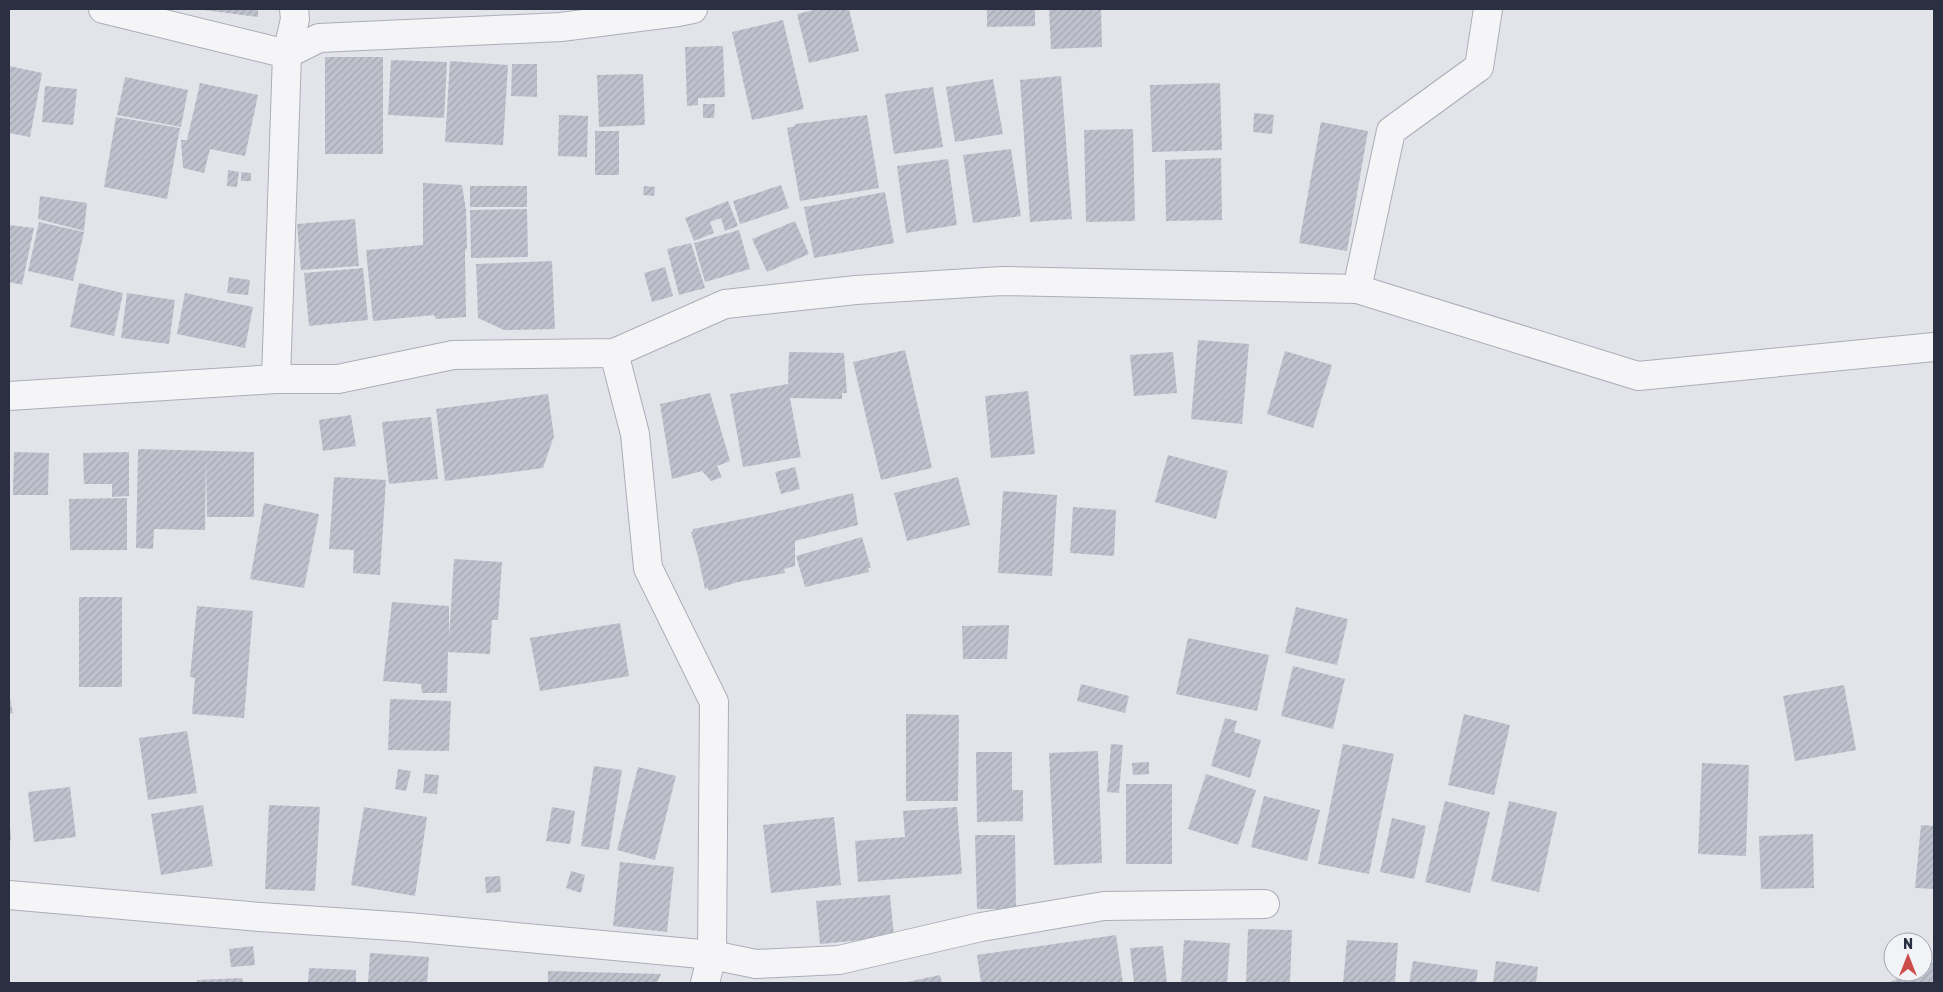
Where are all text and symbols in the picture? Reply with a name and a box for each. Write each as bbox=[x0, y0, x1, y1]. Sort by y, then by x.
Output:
north arrow bbox=[1883, 932, 1933, 982]
text: N bbox=[1903, 936, 1913, 953]

